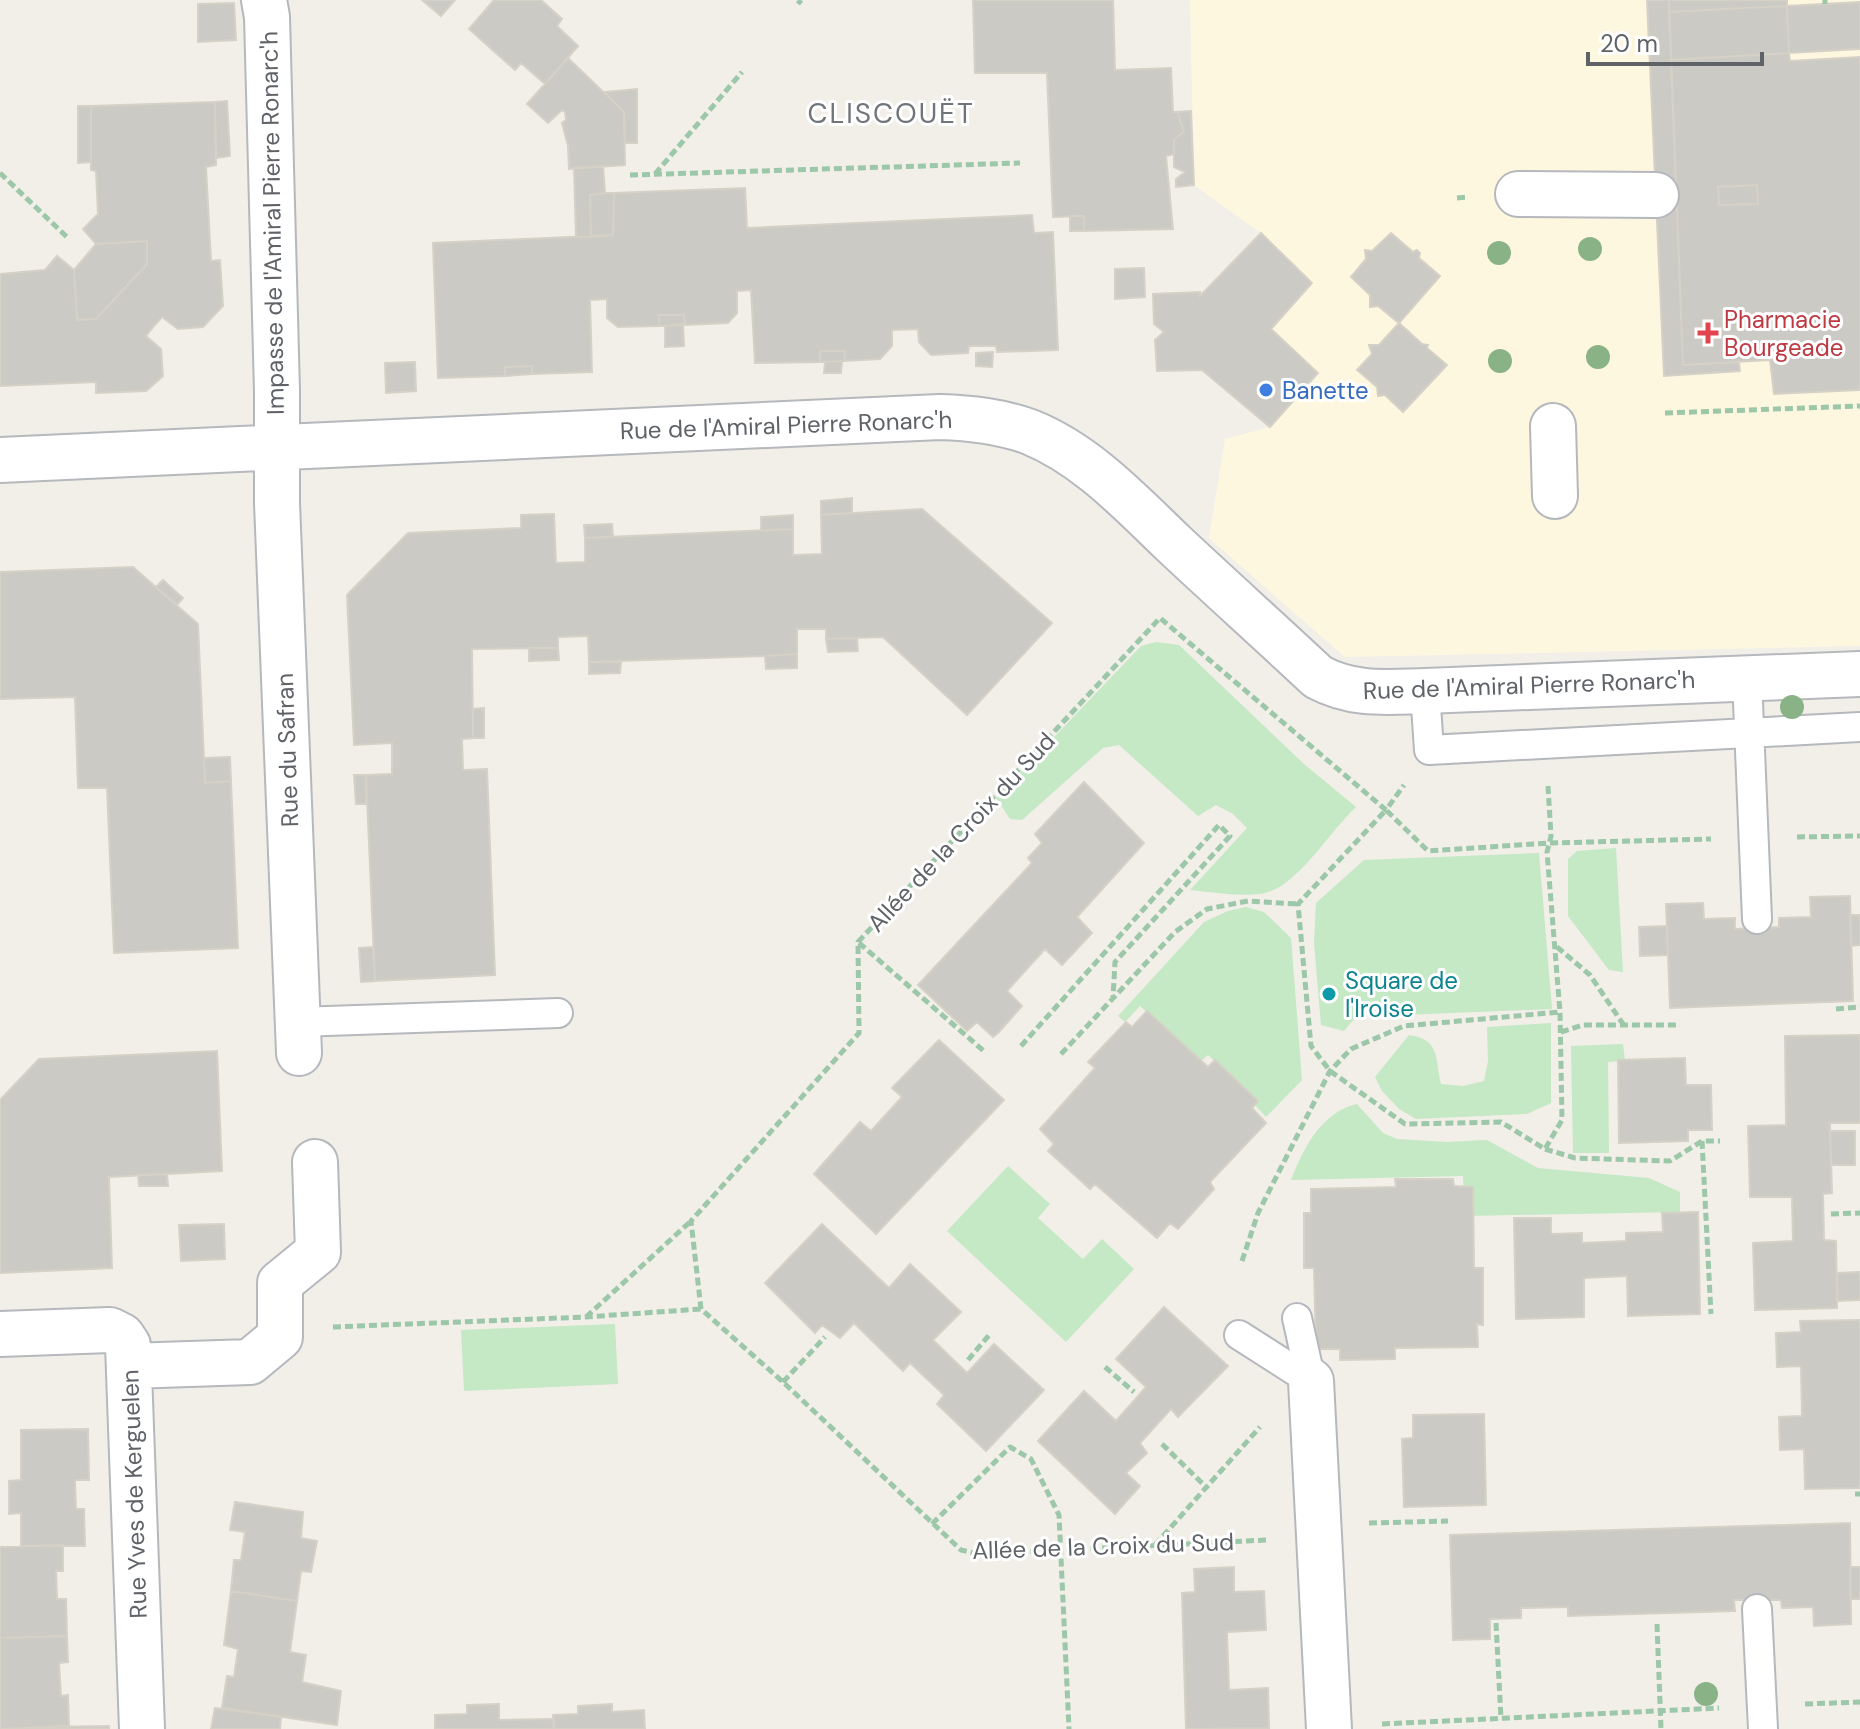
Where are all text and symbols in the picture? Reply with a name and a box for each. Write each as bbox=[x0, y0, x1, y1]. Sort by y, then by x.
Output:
scale bar bbox=[1588, 16, 1762, 66]
text: 20 m bbox=[1600, 28, 1658, 59]
street label: Impasse de l'Amiral Pierre Ronarc'h bbox=[253, 31, 291, 415]
district label: CLISCOUËT bbox=[807, 95, 975, 132]
place label: Pharmacie Bourgeade bbox=[1724, 304, 1843, 363]
marker: Pharmacie Bourgeade bbox=[1699, 324, 1717, 342]
place label: Banette bbox=[1282, 375, 1369, 406]
marker: Banette bbox=[1257, 381, 1275, 399]
street label: Rue de l'Amiral Pierre Ronarc'h bbox=[619, 404, 953, 446]
street label: Rue de l'Amiral Pierre Ronarc'h bbox=[1362, 664, 1696, 706]
street label: Rue du Safran bbox=[269, 672, 305, 828]
street label: Allée de la Croix du Sud bbox=[860, 726, 1062, 938]
place label: Square de l'Iroise bbox=[1345, 965, 1458, 1024]
marker: Square de l'Iroise bbox=[1320, 985, 1338, 1003]
street label: Rue Yves de Kerguelen bbox=[114, 1369, 154, 1619]
street label: Allée de la Croix du Sud bbox=[972, 1526, 1234, 1566]

